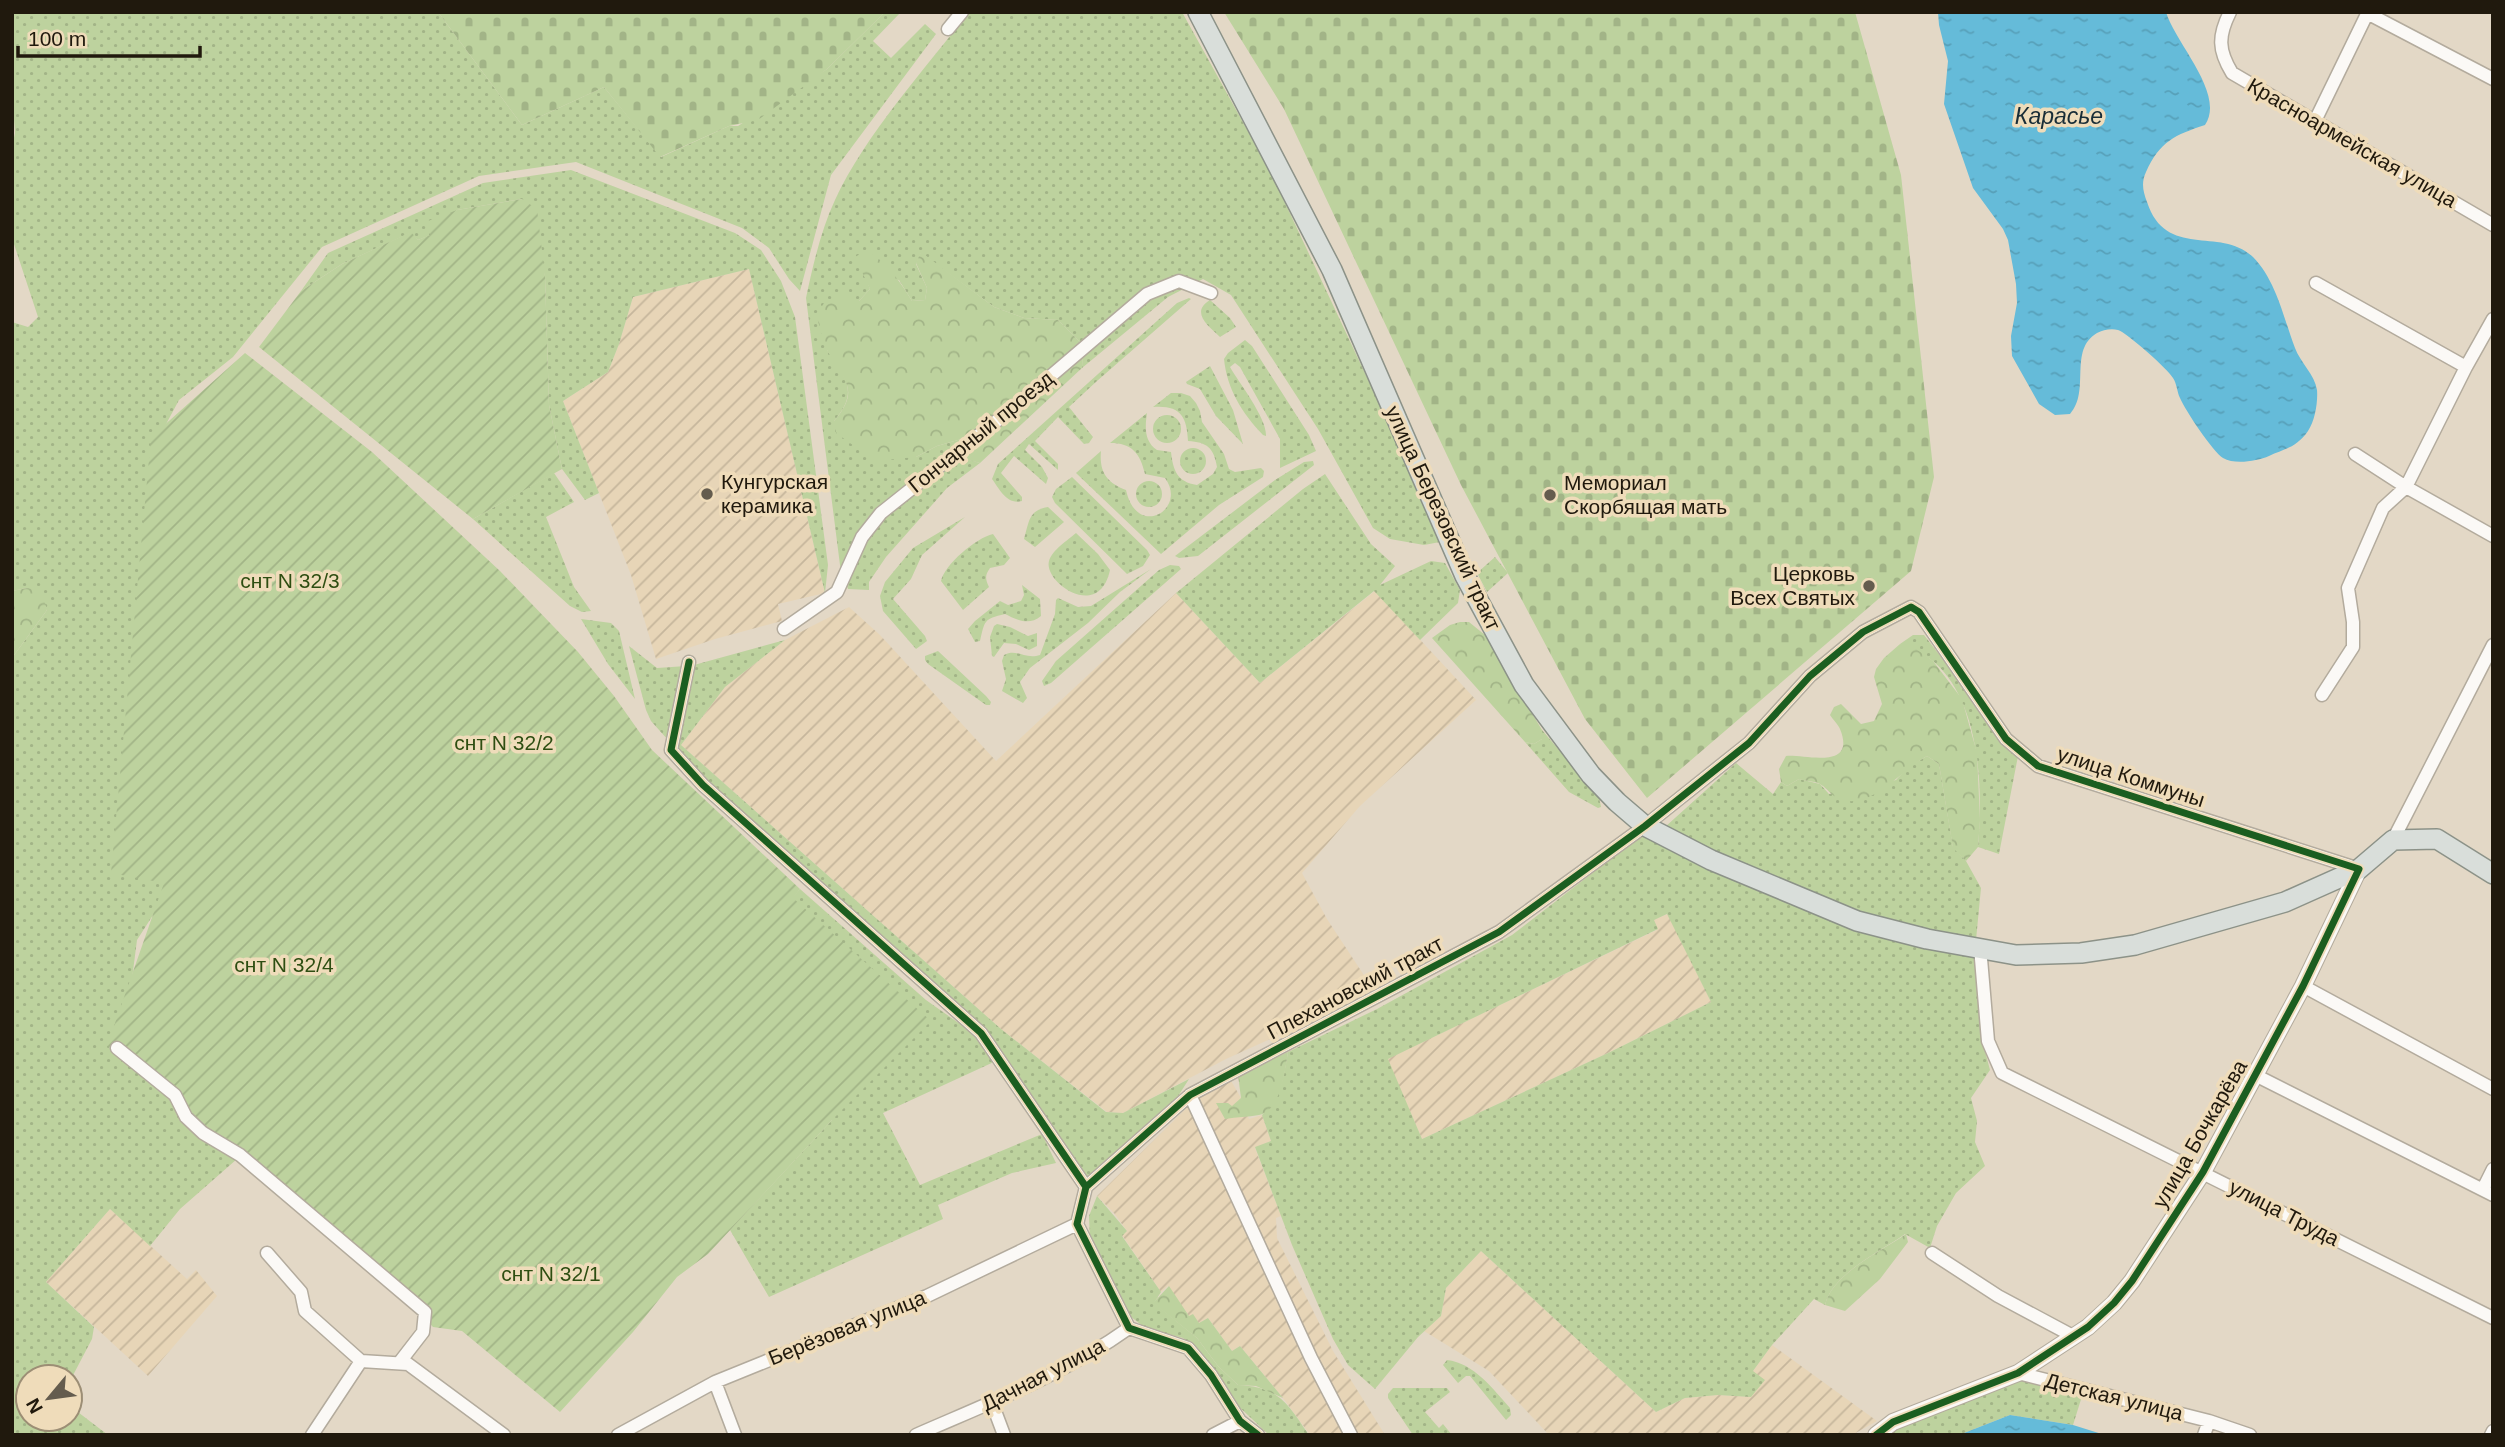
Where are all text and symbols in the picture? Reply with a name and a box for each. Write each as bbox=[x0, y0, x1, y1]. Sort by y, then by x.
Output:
scale bar bbox=[18, 14, 200, 58]
text: 100 m bbox=[28, 27, 86, 50]
street label: Красноармейская улица bbox=[2244, 73, 2461, 212]
water label: Карасье bbox=[2015, 103, 2103, 129]
street label: Гончарный проезд bbox=[904, 366, 1058, 497]
street label: улица Березовский тракт bbox=[1381, 402, 1506, 634]
place label: Кунгурская керамика bbox=[721, 470, 828, 517]
place label: Мемориал Скорбящая мать bbox=[1564, 471, 1727, 518]
marker: Кунгурская керамика bbox=[699, 486, 715, 502]
marker: Мемориал Скорбящая мать bbox=[1542, 487, 1558, 503]
place label: Церковь Всех Святых bbox=[1730, 562, 1855, 609]
park label: снт N 32/3 bbox=[240, 569, 340, 592]
marker: Церковь Всех Святых bbox=[1861, 578, 1877, 594]
park label: снт N 32/2 bbox=[454, 731, 554, 754]
street label: улица Коммуны bbox=[2054, 742, 2208, 811]
street label: Плехановский тракт bbox=[1263, 931, 1447, 1044]
park label: снт N 32/4 bbox=[234, 953, 334, 976]
street label: улица Бочкарёва bbox=[2148, 1056, 2251, 1212]
street label: улица Труда bbox=[2225, 1175, 2343, 1250]
park label: снт N 32/1 bbox=[501, 1262, 601, 1285]
street label: Берёзовая улица bbox=[765, 1285, 929, 1370]
street label: Дачная улица bbox=[978, 1334, 1108, 1415]
north arrow bbox=[14, 1363, 84, 1433]
street label: Детская улица bbox=[2043, 1368, 2186, 1425]
text: N bbox=[22, 1395, 47, 1417]

